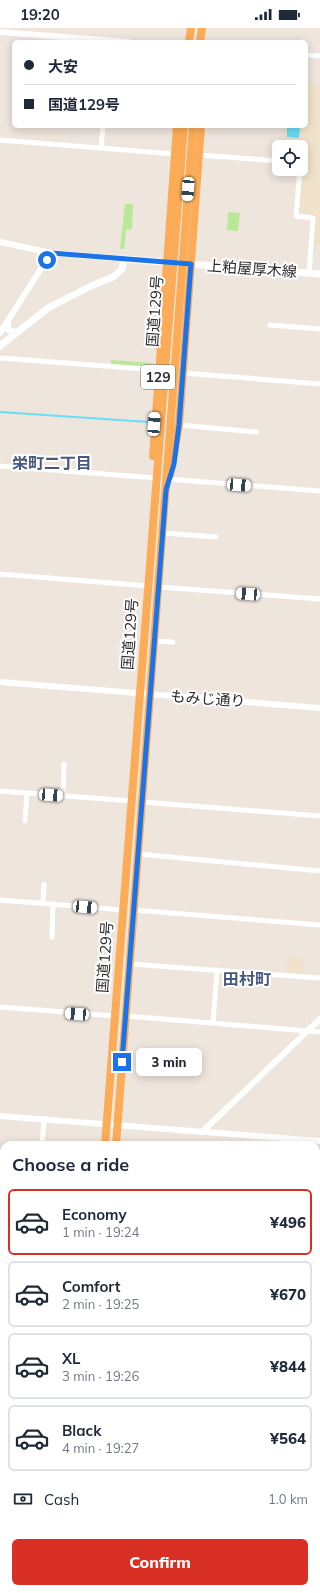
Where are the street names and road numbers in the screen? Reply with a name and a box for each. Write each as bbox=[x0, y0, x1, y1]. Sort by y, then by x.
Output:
street label: 上粕屋厚木線 bbox=[206, 256, 298, 281]
street label: 国道129号 bbox=[143, 274, 166, 348]
road number: 129 bbox=[141, 365, 175, 389]
street label: 国道129号 bbox=[118, 597, 141, 671]
street label: もみじ通り bbox=[170, 686, 246, 711]
street label: 国道129号 bbox=[93, 920, 116, 994]

